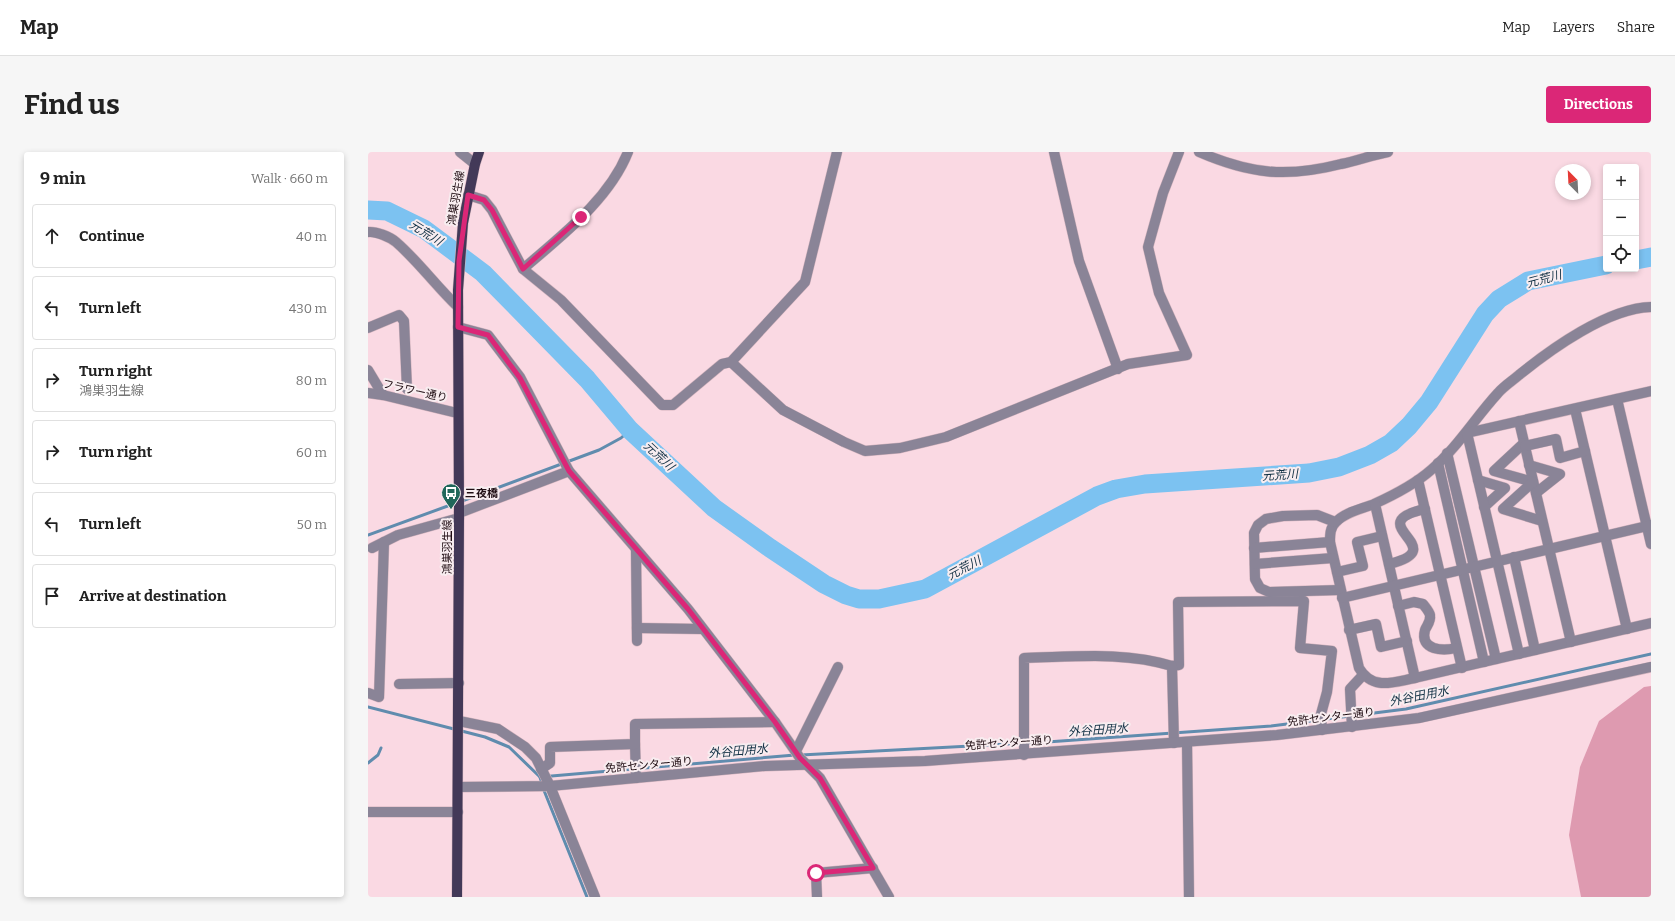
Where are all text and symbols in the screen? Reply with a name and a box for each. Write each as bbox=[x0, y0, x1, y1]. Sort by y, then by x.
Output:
text: Map bbox=[20, 16, 59, 39]
text: Map bbox=[1502, 19, 1530, 36]
text: Layers bbox=[1552, 19, 1595, 36]
text: Share bbox=[1617, 19, 1655, 36]
button: Directions bbox=[1546, 86, 1651, 123]
text: Find us bbox=[24, 88, 120, 121]
north arrow bbox=[1555, 164, 1591, 200]
map controls bbox=[1603, 164, 1639, 272]
button: + bbox=[1603, 164, 1639, 200]
text: 9 min bbox=[40, 168, 86, 189]
street label: 鴻巣羽生線 bbox=[445, 170, 467, 226]
text: Walk · 660 m bbox=[251, 171, 328, 186]
button: − bbox=[1603, 200, 1639, 236]
route end bbox=[572, 208, 590, 226]
water label: 元荒川 bbox=[407, 218, 447, 250]
icon: ahead bbox=[41, 225, 63, 247]
text: Continue bbox=[79, 227, 145, 245]
text: 40 m bbox=[296, 229, 327, 244]
button: locate bbox=[1603, 236, 1639, 272]
water label: 元荒川 bbox=[1525, 267, 1565, 290]
icon: left bbox=[41, 297, 63, 319]
text: Turn left bbox=[79, 299, 141, 317]
text: 430 m bbox=[289, 301, 327, 316]
text: Turn right bbox=[79, 362, 152, 380]
icon: right bbox=[41, 369, 63, 391]
text: 80 m bbox=[296, 373, 327, 388]
street label: フラワー通り bbox=[381, 377, 449, 405]
text: 鴻巣羽生線 bbox=[79, 383, 144, 398]
water label: 元荒川 bbox=[641, 439, 678, 475]
icon: right bbox=[41, 441, 63, 463]
text: Turn right bbox=[79, 443, 152, 461]
text: 60 m bbox=[296, 445, 327, 460]
water label: 元荒川 bbox=[1262, 467, 1300, 483]
bus stop icon: 三夜橋 bbox=[440, 482, 462, 510]
place label: 三夜橋 bbox=[465, 487, 498, 500]
icon: left bbox=[41, 513, 63, 535]
text: Turn left bbox=[79, 515, 141, 533]
text: 50 m bbox=[297, 517, 327, 532]
street label: 鴻巣羽生線 bbox=[441, 520, 454, 575]
water label: 元荒川 bbox=[945, 552, 985, 583]
icon: arrive bbox=[41, 585, 63, 607]
text: Arrive at destination bbox=[79, 587, 226, 605]
water label: 外谷田用水 bbox=[1388, 683, 1452, 709]
street label: 免許センター通り bbox=[1287, 705, 1375, 729]
water label: 外谷田用水 bbox=[1068, 721, 1130, 739]
street label: 免許センター通り bbox=[965, 733, 1053, 753]
water label: 外谷田用水 bbox=[707, 741, 770, 761]
street label: 免許センター通り bbox=[605, 755, 693, 775]
route start bbox=[807, 864, 825, 882]

